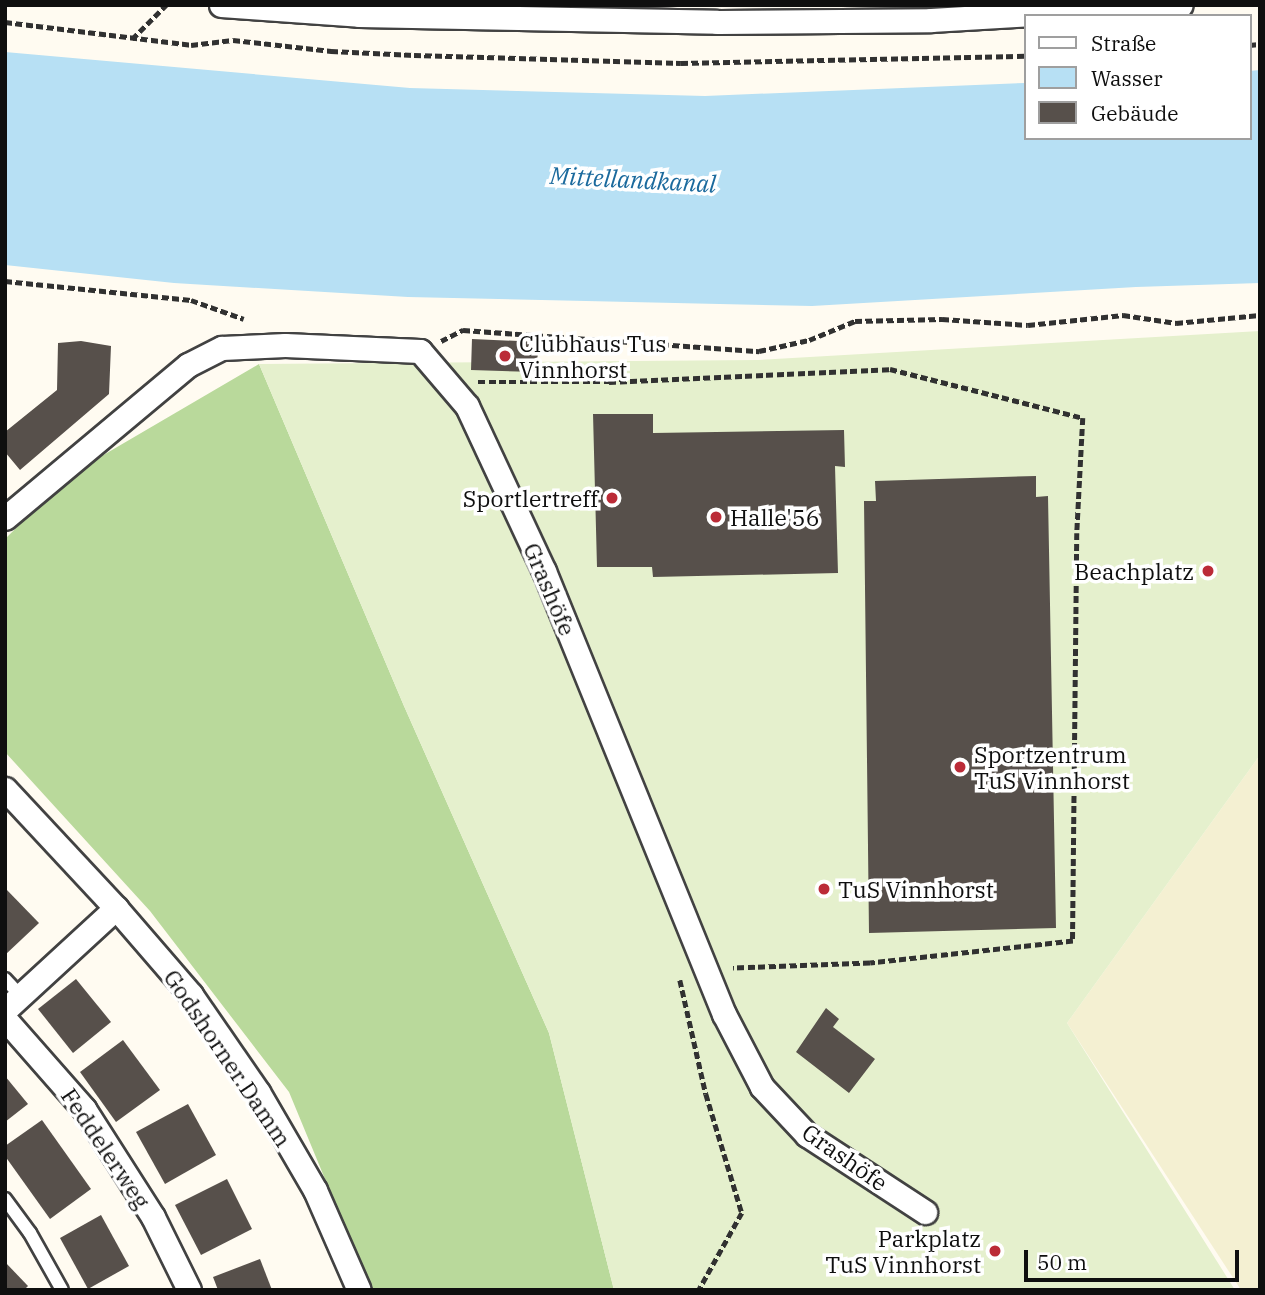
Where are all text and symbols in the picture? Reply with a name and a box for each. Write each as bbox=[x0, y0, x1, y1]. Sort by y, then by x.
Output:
legend bbox=[1024, 14, 1251, 140]
text: Straße bbox=[1091, 29, 1156, 57]
text: Wasser bbox=[1091, 64, 1162, 92]
text: Gebäude bbox=[1091, 99, 1179, 127]
water label: Mittellandkanal bbox=[549, 161, 717, 199]
place label: Clubhaus Tus Vinnhorst bbox=[519, 329, 666, 383]
marker: Clubhaus Tus Vinnhorst bbox=[497, 348, 513, 364]
place label: Sportlertreff bbox=[463, 484, 598, 512]
marker: Sportlertreff bbox=[604, 490, 620, 506]
place label: Halle'56 bbox=[730, 503, 819, 531]
marker: Halle'56 bbox=[708, 509, 724, 525]
street label: Grashöfe bbox=[518, 539, 582, 639]
place label: Beachplatz bbox=[1074, 557, 1194, 585]
marker: Beachplatz bbox=[1200, 563, 1216, 579]
place label: Sportzentrum TuS Vinnhorst bbox=[974, 740, 1130, 794]
marker: Sportzentrum TuS Vinnhorst bbox=[952, 759, 968, 775]
place label: TuS Vinnhorst bbox=[838, 875, 994, 903]
marker: TuS Vinnhorst bbox=[816, 881, 832, 897]
street label: Godshorner Damm bbox=[158, 964, 298, 1152]
street label: Feddelerweg bbox=[56, 1083, 156, 1213]
street label: Grashöfe bbox=[797, 1118, 893, 1196]
place label: Parkplatz TuS Vinnhorst bbox=[825, 1224, 981, 1278]
scale bar bbox=[1027, 1236, 1242, 1280]
marker: Parkplatz TuS Vinnhorst bbox=[987, 1243, 1003, 1259]
text: 50 m bbox=[1037, 1248, 1087, 1276]

